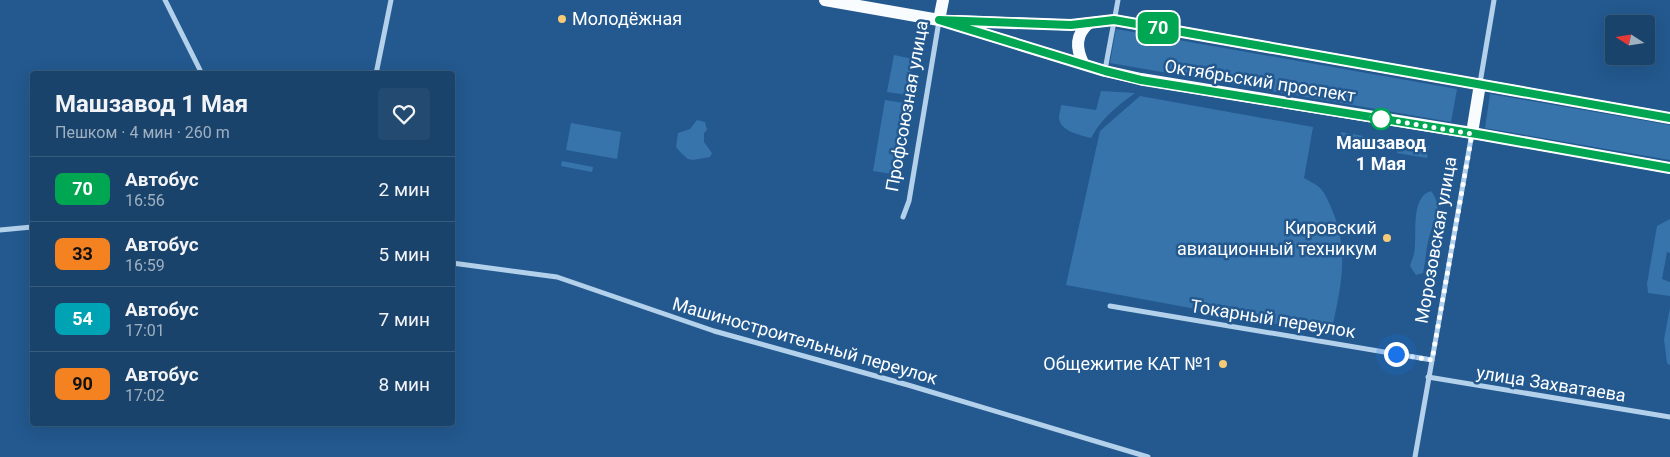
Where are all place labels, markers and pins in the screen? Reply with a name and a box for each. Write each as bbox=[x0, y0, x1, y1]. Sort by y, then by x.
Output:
place label: Молодёжная bbox=[572, 8, 682, 29]
marker: Молодёжная bbox=[556, 13, 568, 25]
marker: Машзавод 1 Мая bbox=[1370, 108, 1392, 130]
place label: Машзавод 1 Мая bbox=[1336, 132, 1427, 174]
place label: Кировский авиационный техникум bbox=[1177, 217, 1377, 259]
marker: Кировский авиационный техникум bbox=[1381, 232, 1393, 244]
place label: Общежитие КАТ №1 bbox=[1043, 353, 1213, 374]
marker: Общежитие КАТ №1 bbox=[1217, 358, 1229, 370]

